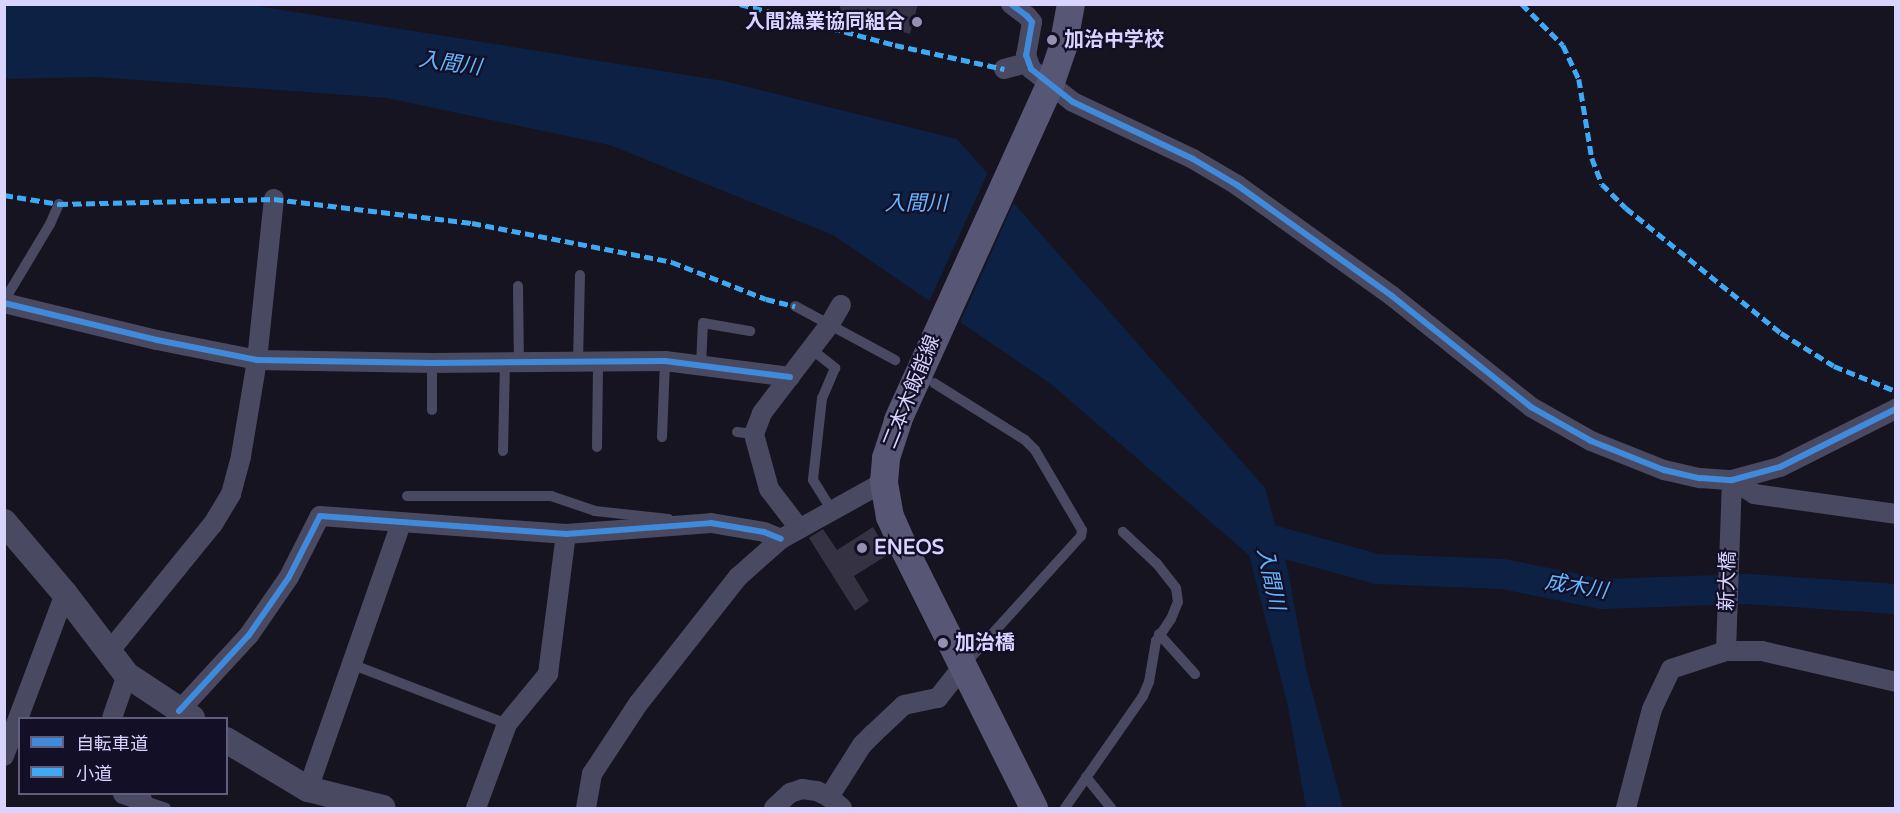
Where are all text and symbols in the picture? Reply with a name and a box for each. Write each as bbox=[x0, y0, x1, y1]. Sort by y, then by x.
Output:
place label: 入間漁業協同組合 bbox=[745, 10, 905, 34]
marker: 入間漁業協同組合 bbox=[910, 15, 924, 29]
place label: 加治中学校 bbox=[1064, 28, 1164, 52]
marker: 加治中学校 bbox=[1045, 33, 1059, 47]
water label: 入間川 bbox=[417, 47, 483, 81]
water label: 入間川 bbox=[885, 191, 947, 217]
street label: 二本木飯能線 bbox=[878, 332, 946, 452]
place label: ENEOS bbox=[874, 536, 944, 560]
marker: ENEOS bbox=[855, 541, 869, 555]
water label: 入間川 bbox=[1251, 546, 1289, 612]
street label: 新大橋 bbox=[1715, 551, 1741, 611]
water label: 成木川 bbox=[1543, 570, 1609, 604]
place label: 加治橋 bbox=[955, 631, 1015, 655]
marker: 加治橋 bbox=[936, 636, 950, 650]
legend bbox=[18, 717, 228, 795]
text: 自転車道 bbox=[76, 733, 148, 755]
text: 小道 bbox=[76, 763, 112, 785]

